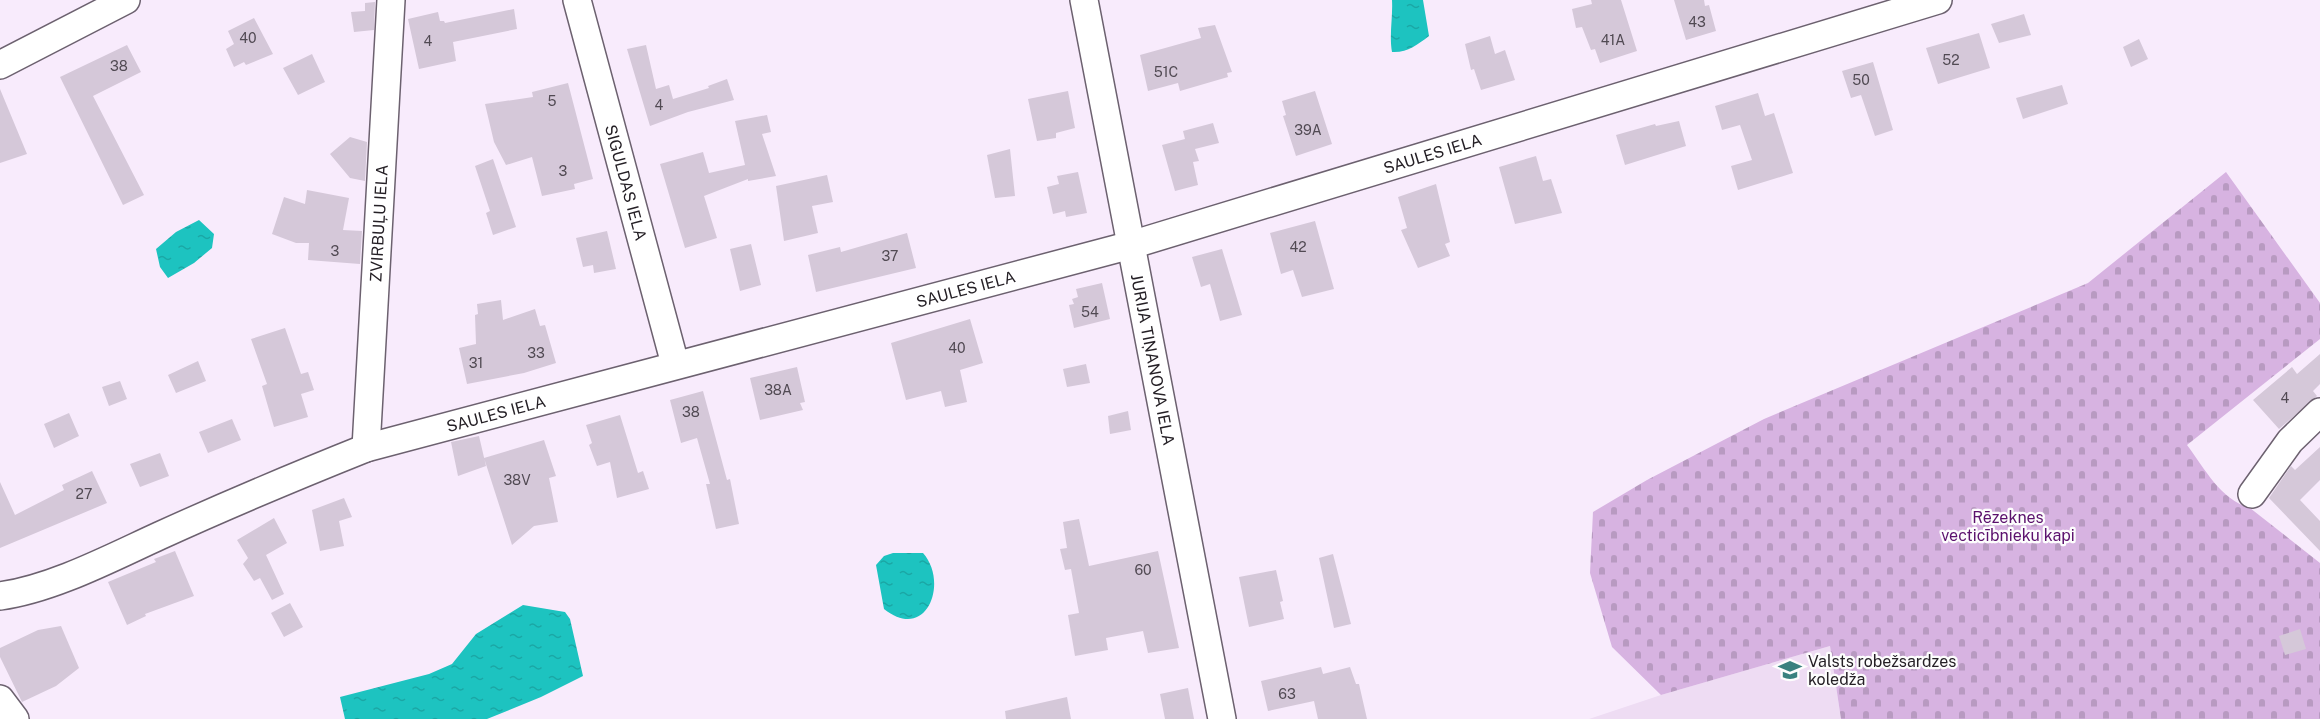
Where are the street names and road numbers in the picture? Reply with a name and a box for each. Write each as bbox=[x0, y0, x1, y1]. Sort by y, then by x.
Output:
street label: SIGULDAS IELA bbox=[601, 123, 650, 243]
street label: SAULES IELA bbox=[1381, 130, 1484, 178]
street label: ZVIRBUĻU IELA bbox=[366, 164, 392, 283]
street label: SAULES IELA bbox=[914, 267, 1017, 312]
street label: JURIJA TIŅANOVA IELA bbox=[1127, 272, 1178, 447]
street label: SAULES IELA bbox=[444, 392, 548, 436]

